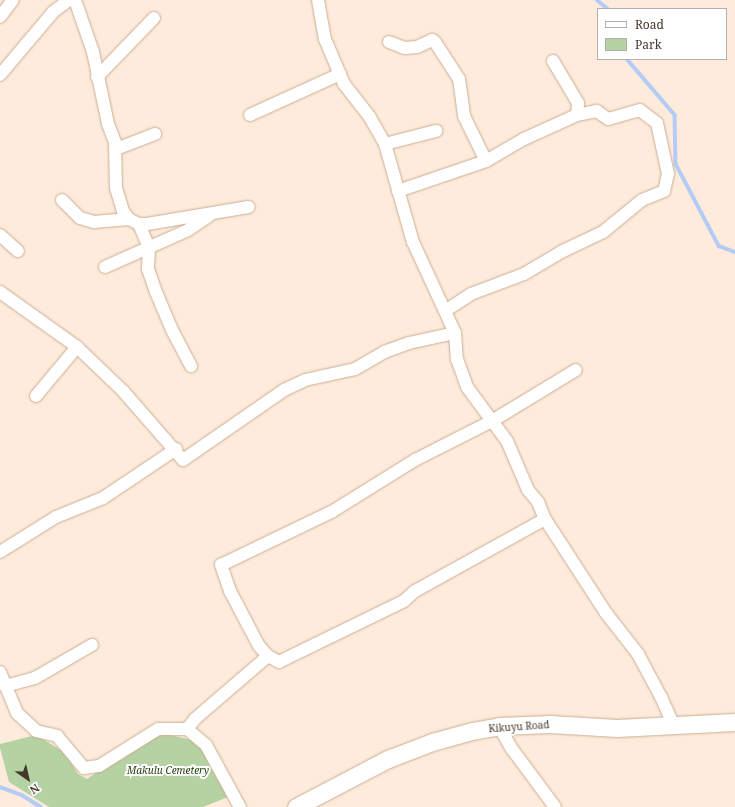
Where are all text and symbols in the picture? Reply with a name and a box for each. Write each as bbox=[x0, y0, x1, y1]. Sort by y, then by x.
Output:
legend bbox=[597, 8, 727, 60]
text: Road bbox=[635, 16, 664, 33]
text: Park bbox=[635, 36, 662, 53]
street label: Kikuyu Road bbox=[488, 719, 550, 735]
north arrow bbox=[8, 759, 48, 799]
park label: Makulu Cemetery bbox=[127, 765, 209, 777]
text: N bbox=[27, 781, 43, 798]

